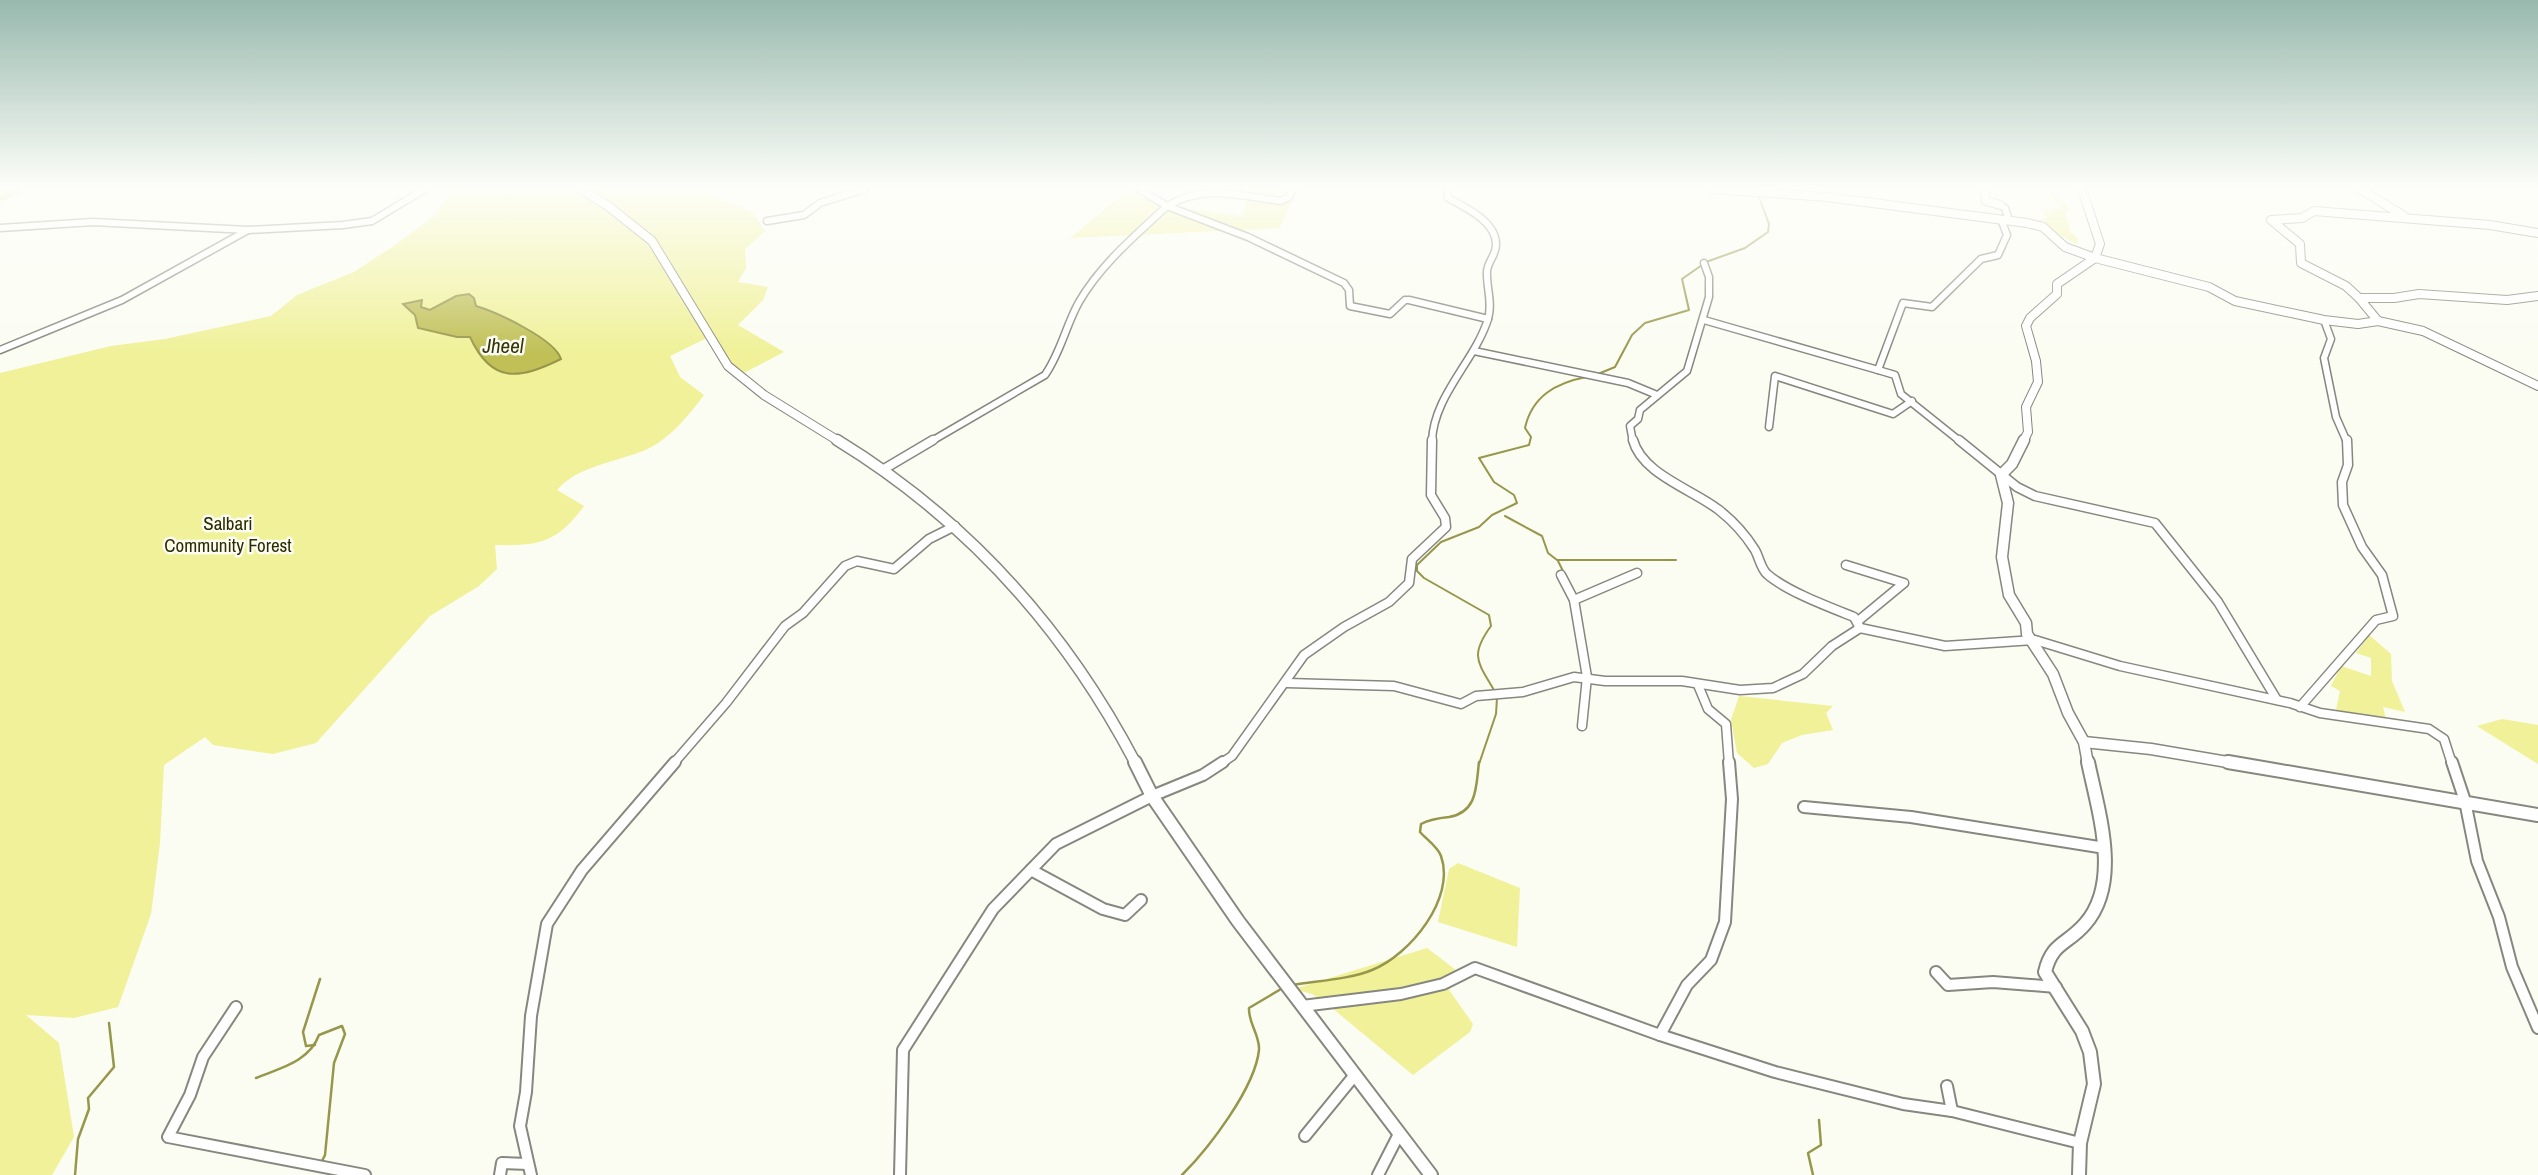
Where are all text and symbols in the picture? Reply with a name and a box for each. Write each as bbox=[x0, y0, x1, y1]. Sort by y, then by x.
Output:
water label: Jheel bbox=[481, 331, 525, 360]
park label: Salbari Community Forest bbox=[164, 510, 292, 558]

